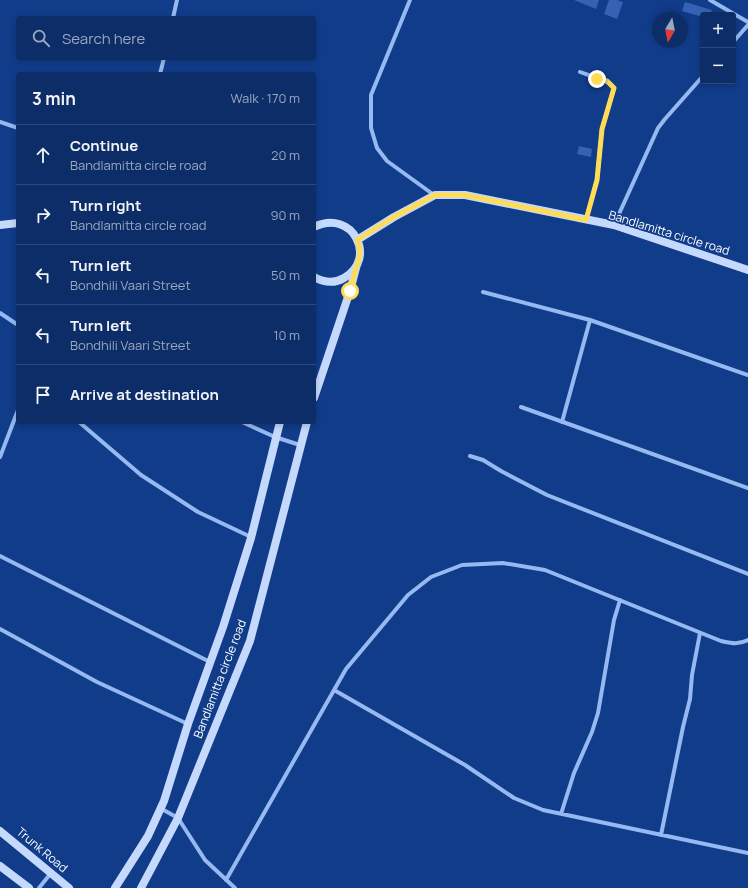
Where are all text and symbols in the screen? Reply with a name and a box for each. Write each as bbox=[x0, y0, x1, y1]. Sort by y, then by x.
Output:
north arrow bbox=[652, 12, 688, 48]
map controls bbox=[700, 12, 736, 84]
button: + bbox=[700, 12, 736, 48]
search box bbox=[16, 16, 316, 60]
icon: search bbox=[30, 27, 52, 49]
text: Search here bbox=[62, 28, 145, 49]
button: − bbox=[700, 48, 736, 84]
route end bbox=[588, 70, 606, 88]
text: 3 min bbox=[32, 87, 76, 110]
text: Walk · 170 m bbox=[230, 89, 300, 107]
text: Continue bbox=[70, 135, 138, 156]
icon: ahead bbox=[32, 144, 54, 166]
text: 20 m bbox=[271, 146, 300, 164]
text: Bandlamitta circle road bbox=[70, 156, 206, 174]
text: Turn right bbox=[70, 195, 141, 216]
icon: right bbox=[32, 204, 54, 226]
text: 90 m bbox=[270, 206, 300, 224]
street label: Bandlamitta circle road bbox=[606, 206, 732, 259]
text: Bandlamitta circle road bbox=[70, 216, 206, 234]
text: Turn left bbox=[70, 255, 132, 276]
icon: left bbox=[32, 264, 54, 286]
text: 50 m bbox=[271, 266, 300, 284]
text: Bondhili Vaari Street bbox=[70, 276, 191, 294]
route start bbox=[341, 282, 359, 300]
text: Turn left bbox=[70, 315, 132, 336]
icon: left bbox=[32, 324, 54, 346]
text: 10 m bbox=[273, 326, 300, 344]
text: Bondhili Vaari Street bbox=[70, 336, 191, 354]
icon: arrive bbox=[32, 384, 54, 406]
text: Arrive at destination bbox=[70, 384, 219, 405]
street label: Bandlamitta circle road bbox=[189, 617, 250, 741]
street label: Trunk Road bbox=[13, 823, 72, 876]

